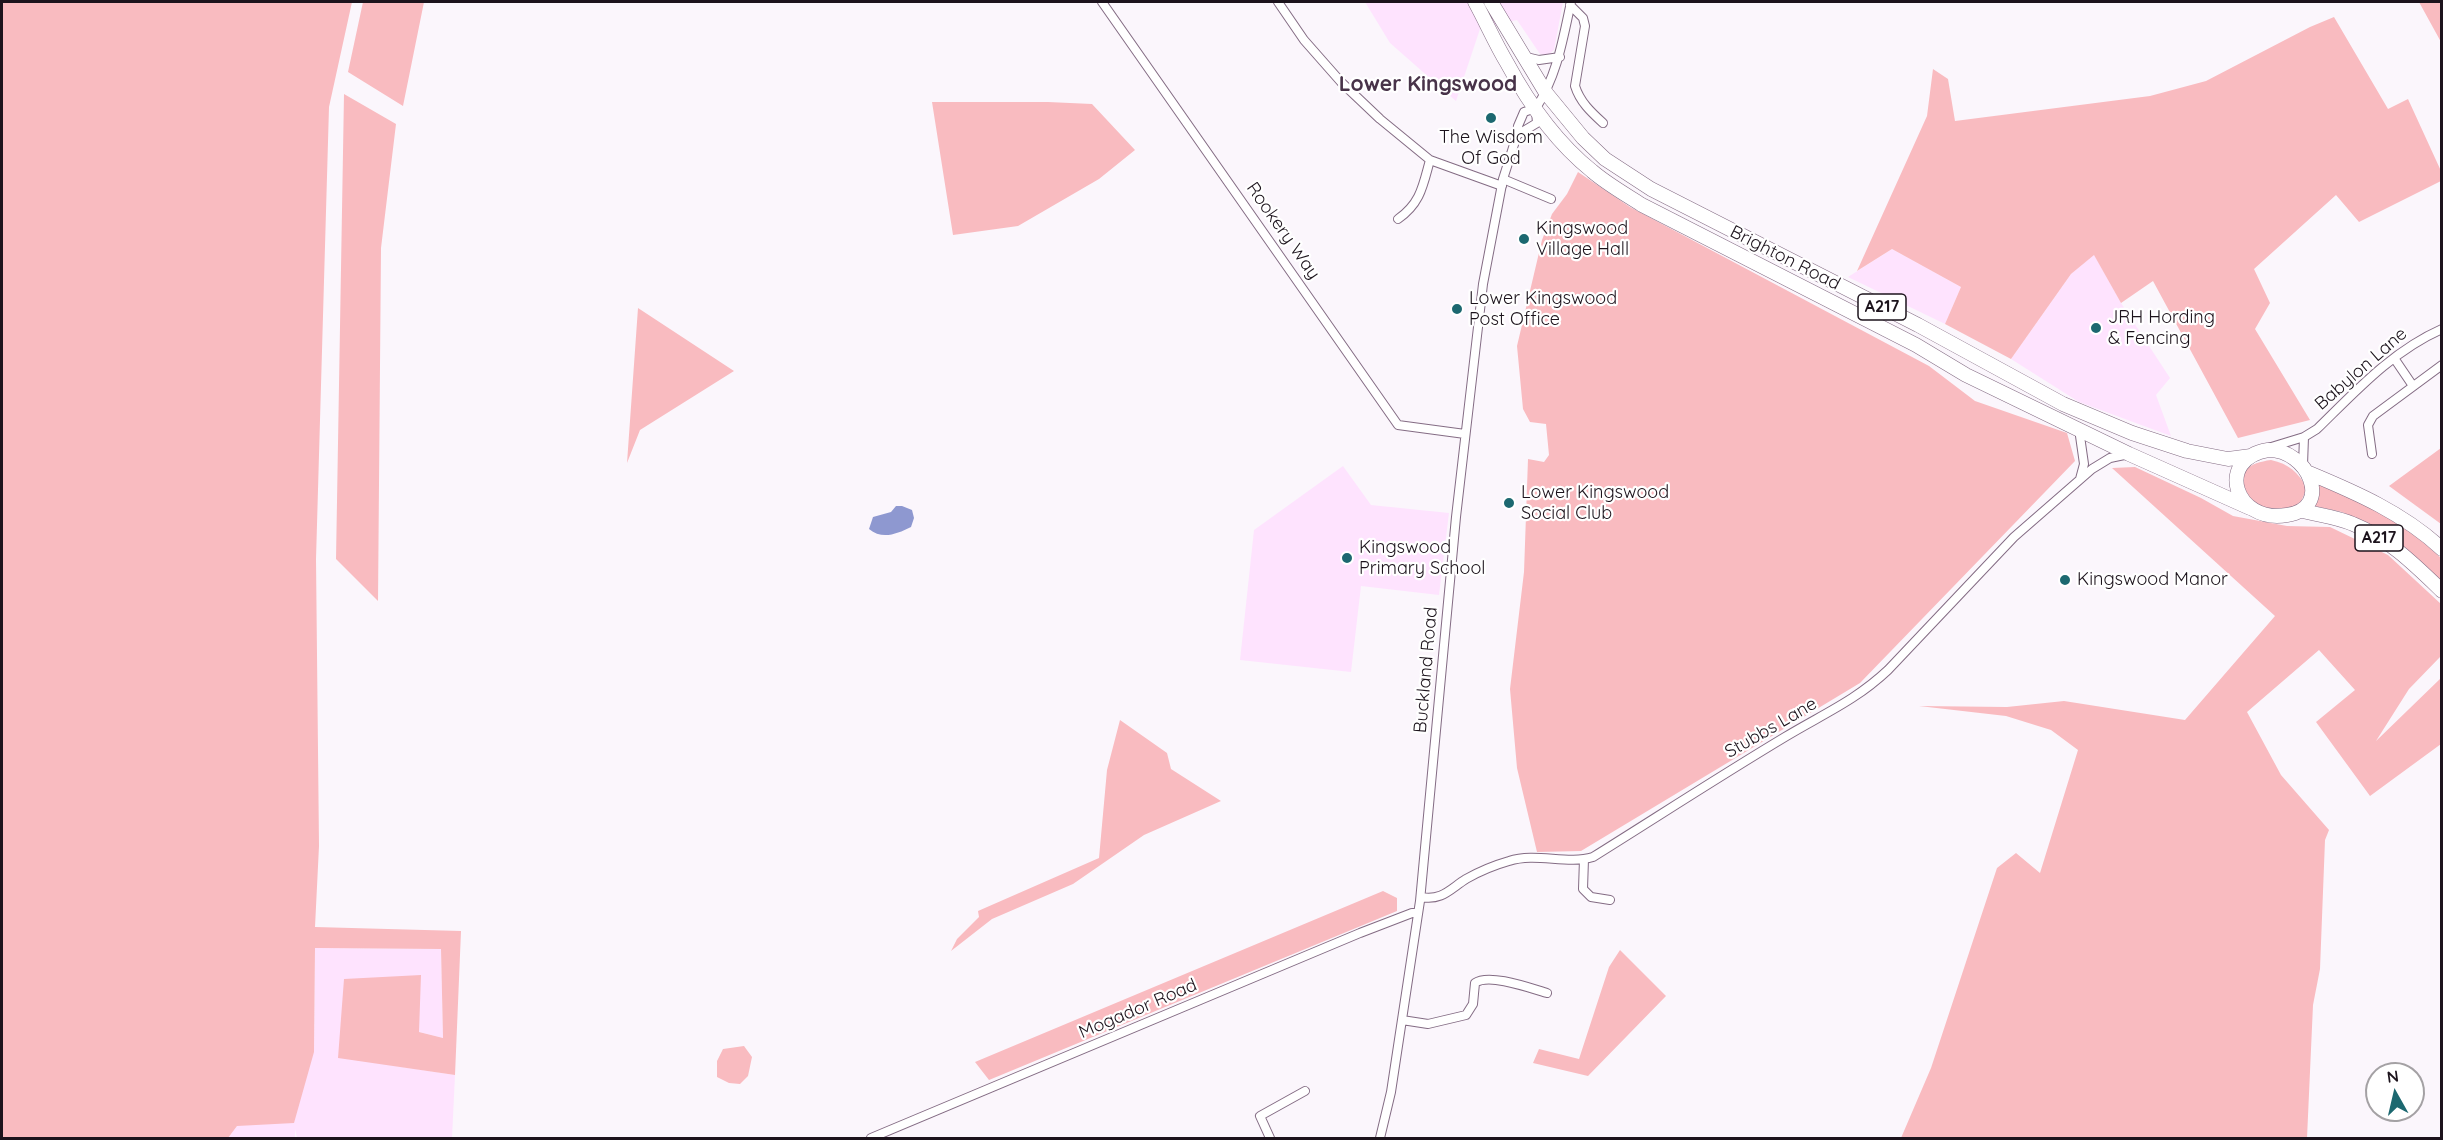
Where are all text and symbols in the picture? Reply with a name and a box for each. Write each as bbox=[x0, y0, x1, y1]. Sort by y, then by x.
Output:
district label: Lower Kingswood bbox=[1339, 72, 1517, 98]
marker: The Wisdom Of God bbox=[1484, 111, 1498, 125]
place label: The Wisdom Of God bbox=[1439, 127, 1543, 170]
street label: Rookery Way bbox=[1242, 178, 1324, 284]
place label: Kingswood Village Hall bbox=[1536, 218, 1629, 260]
street label: Brighton Road bbox=[1726, 221, 1844, 295]
marker: Kingswood Village Hall bbox=[1517, 232, 1531, 246]
place label: Lower Kingswood Post Office bbox=[1469, 288, 1617, 330]
road number: A217 bbox=[1858, 294, 1906, 320]
marker: Lower Kingswood Post Office bbox=[1450, 302, 1464, 316]
place label: JRH Hording & Fencing bbox=[2108, 307, 2215, 350]
marker: JRH Hording & Fencing bbox=[2089, 321, 2103, 335]
street label: Babylon Lane bbox=[2311, 323, 2411, 415]
place label: Lower Kingswood Social Club bbox=[1521, 482, 1669, 524]
marker: Lower Kingswood Social Club bbox=[1502, 496, 1516, 510]
road number: A217 bbox=[2355, 525, 2403, 551]
place label: Kingswood Primary School bbox=[1359, 537, 1485, 580]
marker: Kingswood Primary School bbox=[1340, 551, 1354, 565]
place label: Kingswood Manor bbox=[2077, 569, 2228, 591]
marker: Kingswood Manor bbox=[2058, 573, 2072, 587]
street label: Buckland Road bbox=[1410, 606, 1442, 734]
street label: Stubbs Lane bbox=[1721, 693, 1821, 763]
street label: Mogador Road bbox=[1076, 974, 1200, 1044]
north arrow bbox=[2365, 1062, 2425, 1122]
text: N bbox=[2386, 1065, 2400, 1087]

